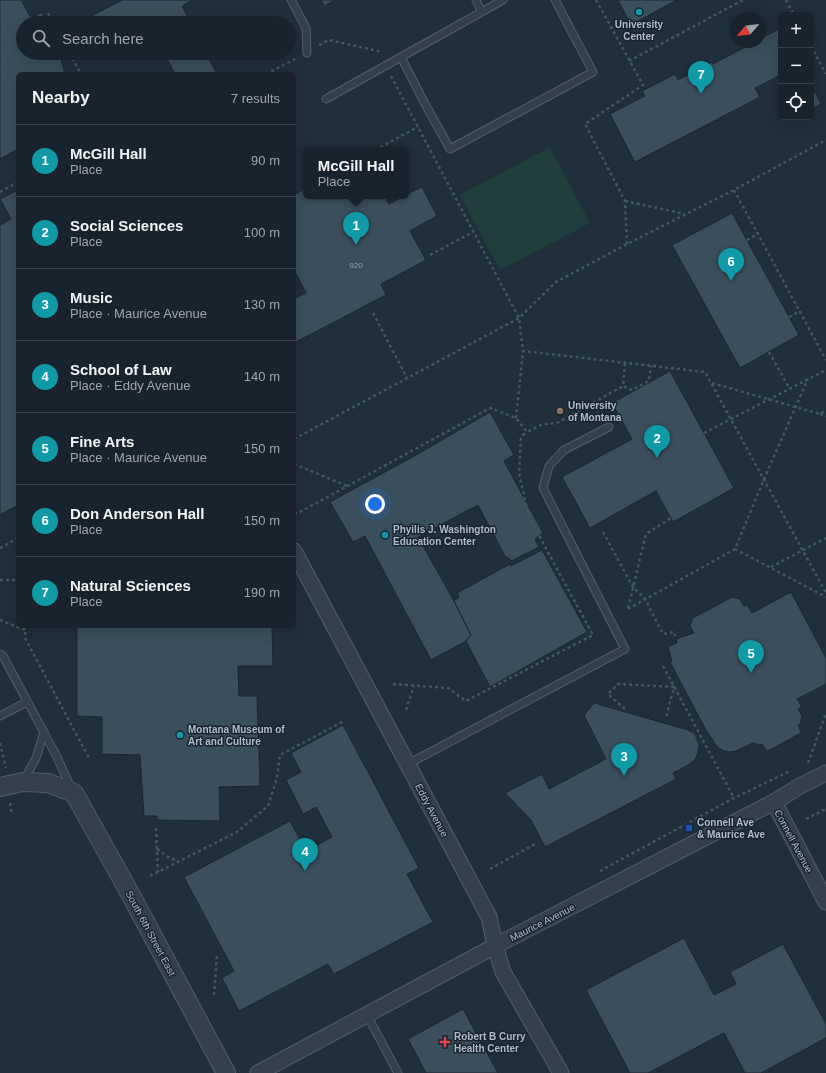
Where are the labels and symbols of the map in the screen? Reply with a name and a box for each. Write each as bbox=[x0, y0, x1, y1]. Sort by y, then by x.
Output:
marker: University Center bbox=[634, 7, 644, 17]
north arrow bbox=[730, 12, 766, 48]
place label: University Center bbox=[615, 19, 664, 42]
pin: 7 bbox=[688, 61, 714, 94]
pin: 1 bbox=[343, 212, 369, 245]
pin: 6 bbox=[718, 248, 744, 281]
house number: 920 bbox=[349, 261, 363, 270]
place label: University of Montana bbox=[568, 400, 622, 423]
marker: University of Montana bbox=[555, 406, 565, 416]
pin: 2 bbox=[644, 425, 670, 458]
your location bbox=[365, 494, 385, 514]
place label: Phyilis J. Washington Education Center bbox=[393, 524, 496, 547]
marker: Phyilis J. Washington Education Center bbox=[380, 530, 390, 540]
pin: 5 bbox=[738, 640, 764, 673]
place label: Montana Museum of Art and Culture bbox=[188, 724, 285, 747]
marker: Montana Museum of Art and Culture bbox=[175, 730, 185, 740]
pin: 3 bbox=[611, 743, 637, 776]
street label: Eddy Avenue bbox=[413, 782, 450, 839]
street label: Connell Avenue bbox=[772, 808, 815, 875]
place label: Connell Ave & Maurice Ave bbox=[697, 817, 766, 840]
marker: Connell Ave & Maurice Ave bbox=[684, 823, 694, 833]
pin: 4 bbox=[292, 838, 318, 871]
street label: South 6th Street East bbox=[123, 889, 178, 978]
street label: Maurice Avenue bbox=[508, 901, 577, 944]
place label: Robert B Curry Health Center bbox=[454, 1031, 526, 1054]
marker: Robert B Curry Health Center bbox=[439, 1036, 451, 1048]

